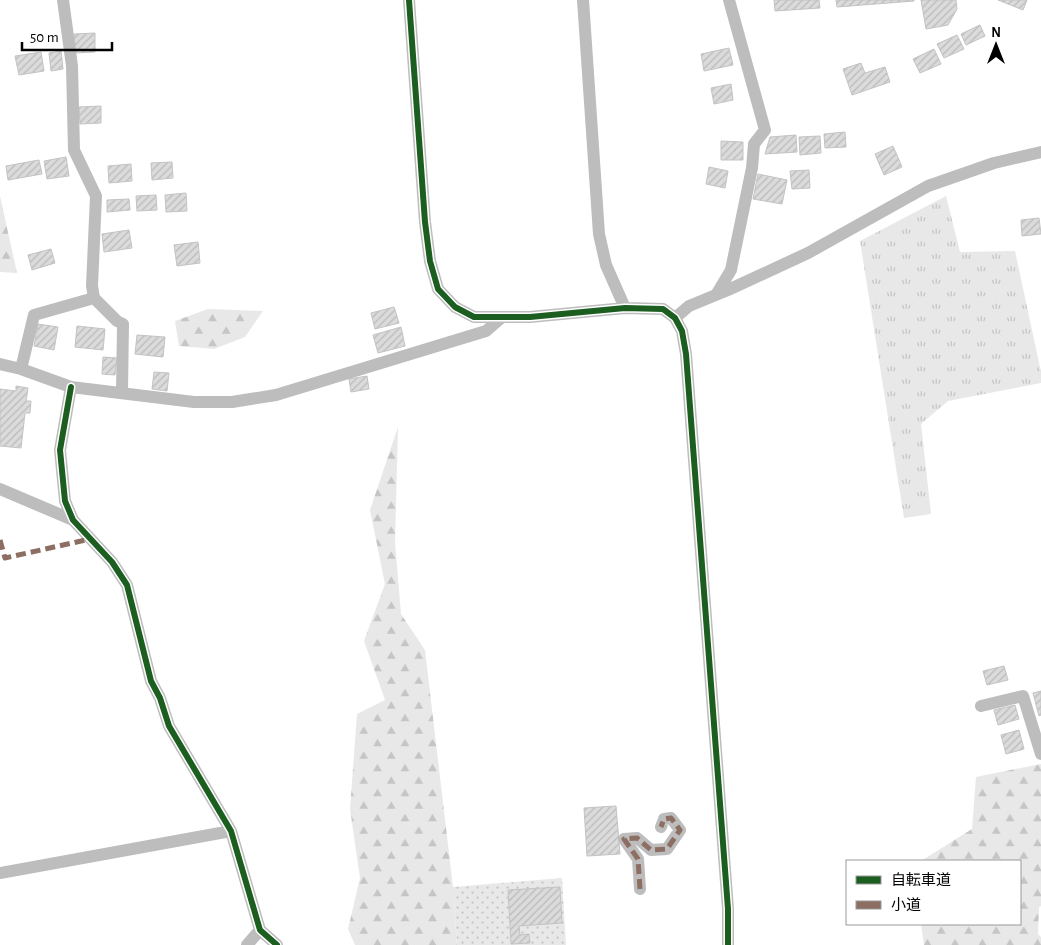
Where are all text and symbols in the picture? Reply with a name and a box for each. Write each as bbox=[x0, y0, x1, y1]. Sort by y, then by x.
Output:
scale bar bbox=[22, 20, 112, 52]
north arrow bbox=[971, 20, 1021, 70]
text: N bbox=[991, 26, 1001, 40]
text: 50 m bbox=[30, 30, 59, 45]
legend bbox=[846, 860, 1021, 925]
text: 自転車道 bbox=[891, 872, 951, 888]
text: 小道 bbox=[891, 897, 921, 913]

